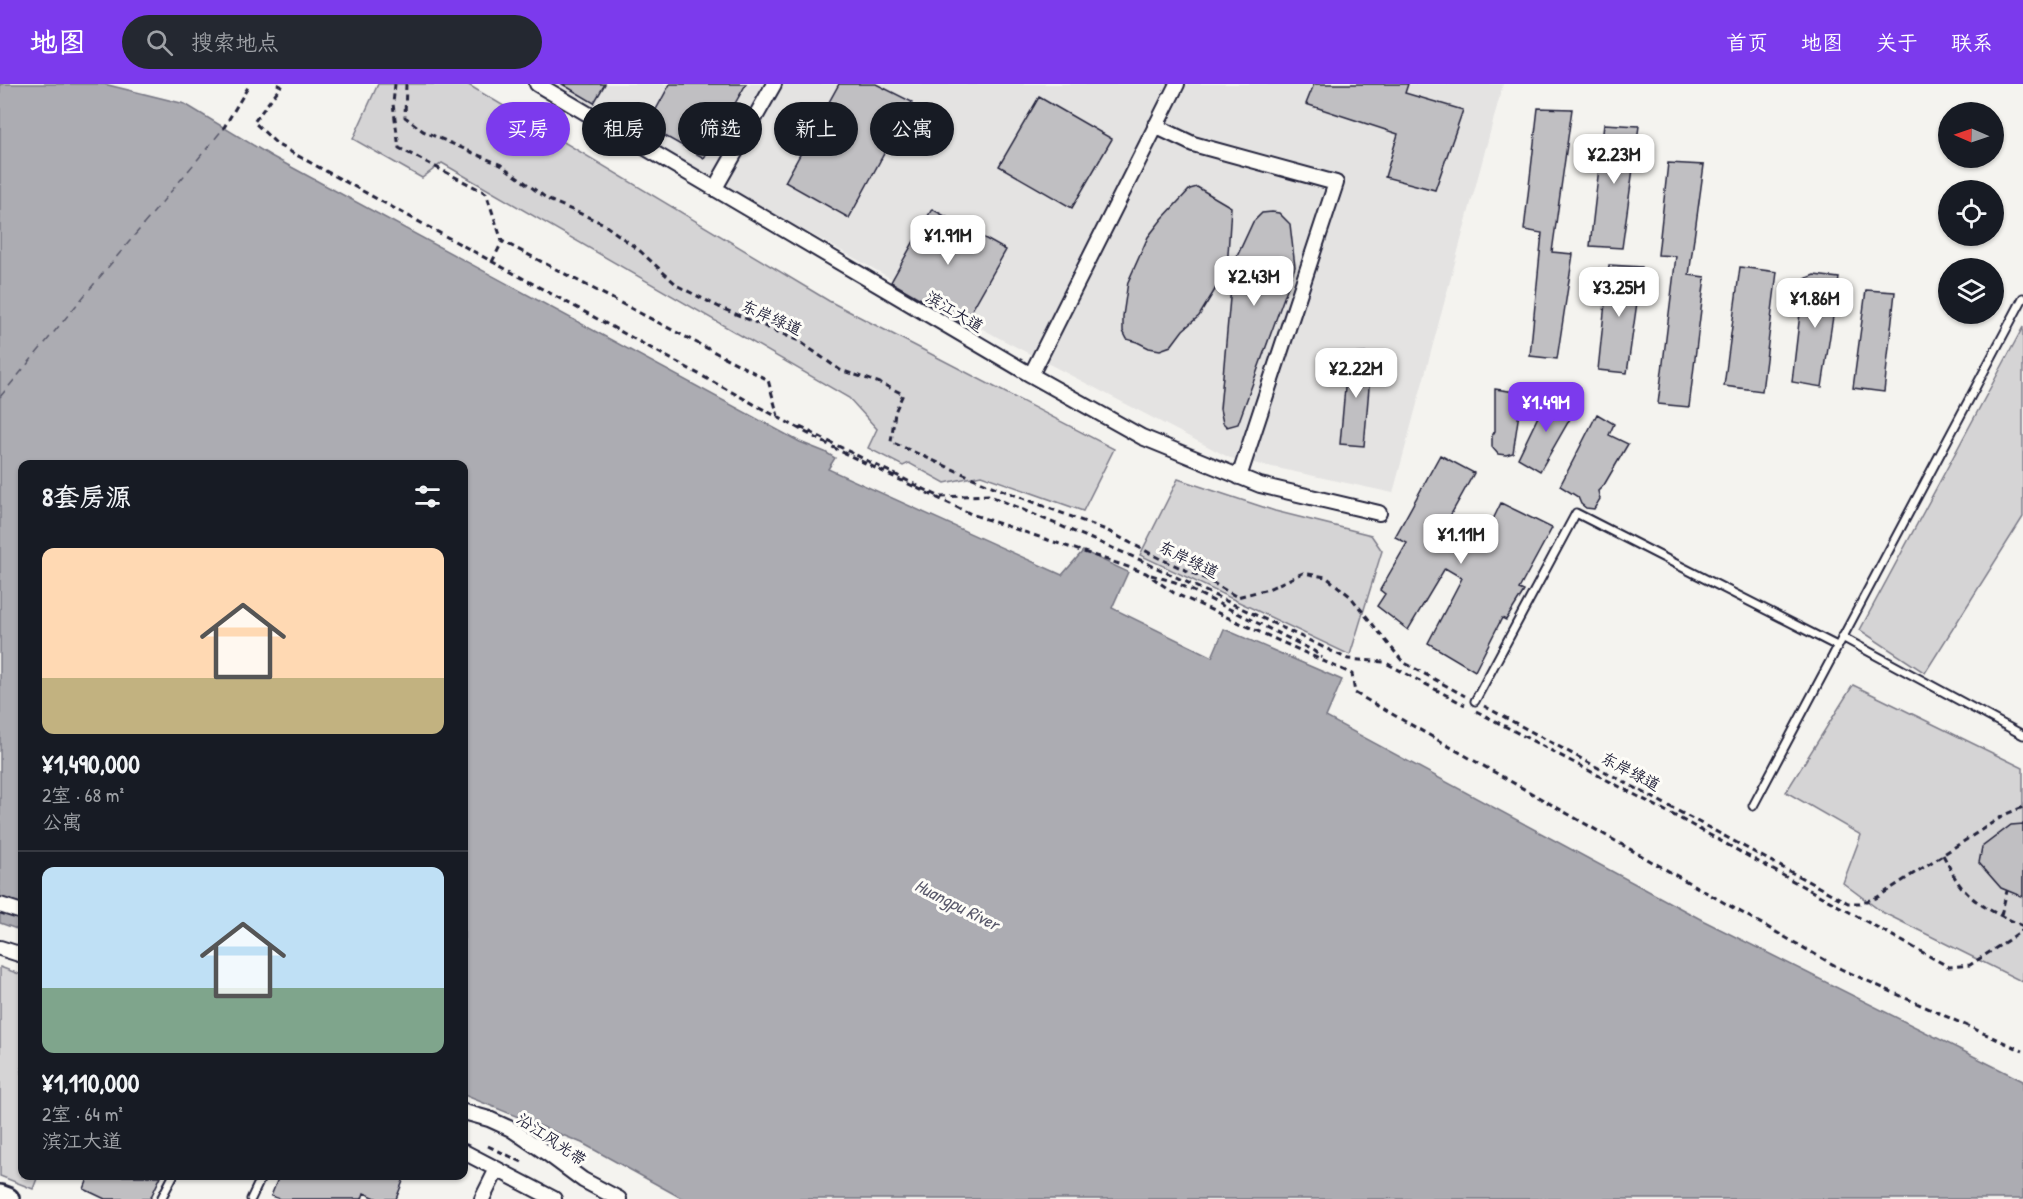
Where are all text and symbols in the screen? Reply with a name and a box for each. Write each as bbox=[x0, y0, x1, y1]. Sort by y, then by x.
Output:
search box bbox=[122, 15, 542, 69]
text: 地图 bbox=[30, 23, 86, 61]
icon: search bbox=[143, 26, 176, 59]
text: 搜索地点 bbox=[191, 27, 279, 57]
text: 首页 bbox=[1726, 28, 1768, 57]
text: 地图 bbox=[1801, 28, 1843, 57]
text: 关于 bbox=[1876, 28, 1918, 57]
text: 联系 bbox=[1951, 28, 1993, 57]
chip: 买房 bbox=[486, 102, 570, 156]
chip: 租房 bbox=[582, 102, 666, 156]
chip: 筛选 bbox=[678, 102, 762, 156]
chip: 新上 bbox=[774, 102, 858, 156]
chip: 公寓 bbox=[870, 102, 954, 156]
north arrow bbox=[1938, 102, 2004, 168]
map controls bbox=[1938, 102, 2004, 324]
pin: ¥2.23M bbox=[1565, 134, 1663, 185]
text: ¥2.23M bbox=[1587, 140, 1641, 167]
button: locate bbox=[1938, 180, 2004, 246]
pin: ¥1.91M bbox=[899, 215, 997, 266]
text: ¥1.91M bbox=[924, 221, 972, 248]
pin: ¥2.43M bbox=[1205, 256, 1303, 307]
button: layers bbox=[1938, 258, 2004, 324]
text: ¥2.43M bbox=[1228, 262, 1280, 289]
pin: ¥3.25M bbox=[1570, 267, 1668, 318]
text: ¥3.25M bbox=[1593, 273, 1645, 300]
pin: ¥1.86M bbox=[1766, 278, 1864, 329]
text: ¥1.86M bbox=[1790, 284, 1840, 311]
street label: 滨江大道 bbox=[922, 285, 988, 337]
street label: 东岸绿道 bbox=[738, 294, 806, 340]
pin: ¥2.22M bbox=[1307, 348, 1405, 399]
text: ¥2.22M bbox=[1329, 354, 1383, 381]
pin: ¥1.49M bbox=[1497, 382, 1595, 433]
text: ¥1.49M bbox=[1522, 388, 1570, 415]
text: 8套房源 bbox=[42, 479, 131, 514]
icon: filters bbox=[411, 480, 444, 513]
pin: ¥1.11M bbox=[1412, 514, 1510, 565]
text: ¥1.11M bbox=[1437, 520, 1485, 547]
street label: 东岸绿道 bbox=[1155, 535, 1223, 583]
icon: home bbox=[189, 587, 297, 695]
text: ¥1,490,000 bbox=[42, 746, 140, 781]
street label: 东岸绿道 bbox=[1598, 746, 1664, 796]
text: 2室 · 68 m² bbox=[42, 781, 124, 808]
text: 公寓 bbox=[42, 808, 82, 835]
water label: Huangpu River bbox=[911, 873, 1005, 937]
icon: home bbox=[189, 906, 297, 1014]
text: ¥1,110,000 bbox=[42, 1065, 139, 1100]
text: 2室 · 64 m² bbox=[42, 1100, 123, 1127]
street label: 沿江风光带 bbox=[513, 1108, 591, 1170]
text: 滨江大道 bbox=[42, 1127, 122, 1154]

